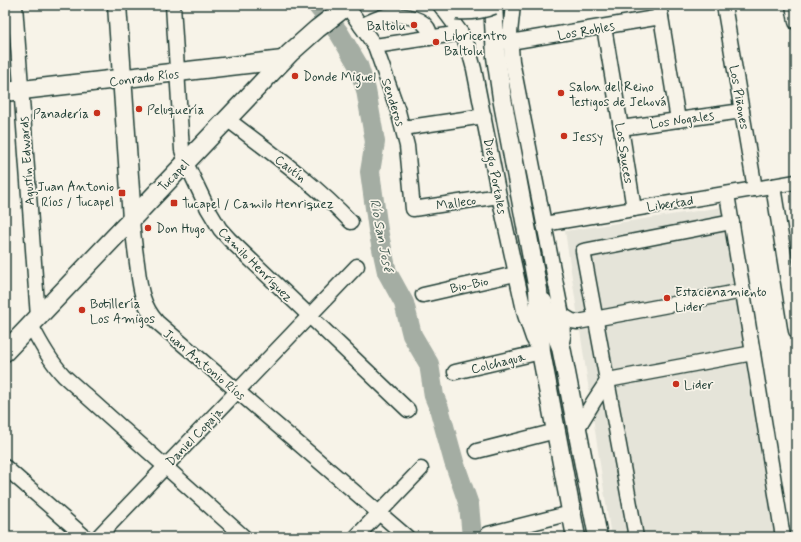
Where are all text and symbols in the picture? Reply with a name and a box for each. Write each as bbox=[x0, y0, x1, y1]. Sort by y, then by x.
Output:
place label: Baltolu bbox=[367, 18, 406, 35]
street label: Los Robles bbox=[556, 18, 616, 45]
marker: Baltolu bbox=[409, 20, 419, 30]
place label: Libricentro Baltolu bbox=[444, 28, 507, 60]
marker: Libricentro Baltolu bbox=[431, 37, 441, 47]
street label: Los Piñones bbox=[725, 64, 753, 131]
street label: Conrado Ríos bbox=[108, 66, 180, 91]
place label: Donde Miguel bbox=[303, 69, 376, 88]
marker: Donde Miguel bbox=[290, 71, 300, 81]
street label: Senderos bbox=[377, 76, 408, 129]
place label: Salon del Reino Testigos de Jehová bbox=[569, 79, 667, 111]
marker: Salon del Reino Testigos de Jehová bbox=[556, 88, 566, 98]
place label: Peluquería bbox=[147, 102, 205, 119]
marker: Peluquería bbox=[134, 104, 144, 114]
place label: Panadería bbox=[33, 106, 89, 123]
marker: Panadería bbox=[92, 108, 102, 118]
street label: Los Nogales bbox=[649, 108, 715, 133]
street label: Agustín Edwards bbox=[16, 116, 39, 206]
street label: Los Sauces bbox=[610, 122, 637, 185]
place label: Jessy bbox=[572, 129, 603, 146]
marker: Jessy bbox=[559, 131, 569, 141]
street label: Diego Portales bbox=[477, 137, 510, 216]
street label: Cautín bbox=[271, 152, 309, 187]
street label: Tucapel bbox=[155, 156, 194, 196]
place label: Juan Antonio Ríos / Tucapel bbox=[37, 179, 114, 211]
marker: Juan Antonio Ríos / Tucapel bbox=[117, 188, 127, 198]
street label: Malleco bbox=[435, 192, 477, 215]
street label: Libertad bbox=[646, 192, 695, 217]
place label: Tucapel / Camilo Henriquez bbox=[182, 196, 334, 213]
water label: Río San José bbox=[365, 197, 397, 275]
marker: Tucapel / Camilo Henriquez bbox=[169, 198, 179, 208]
place label: Don Hugo bbox=[156, 221, 205, 238]
marker: Don Hugo bbox=[143, 223, 153, 233]
street label: Camilo Henríquez bbox=[214, 224, 296, 306]
street label: Bio-Bio bbox=[449, 273, 490, 298]
place label: Estacienamiento Lider bbox=[675, 284, 767, 316]
marker: Estacienamiento Lider bbox=[662, 293, 672, 303]
place label: Botillería Los Amigos bbox=[90, 296, 155, 328]
marker: Botillería Los Amigos bbox=[77, 305, 87, 315]
street label: Juan Antonio Ríos bbox=[159, 326, 249, 405]
street label: Colchagua bbox=[469, 348, 527, 378]
place label: Lider bbox=[684, 377, 714, 394]
marker: Lider bbox=[671, 379, 681, 389]
street label: Daniel Copaja bbox=[163, 404, 228, 470]

